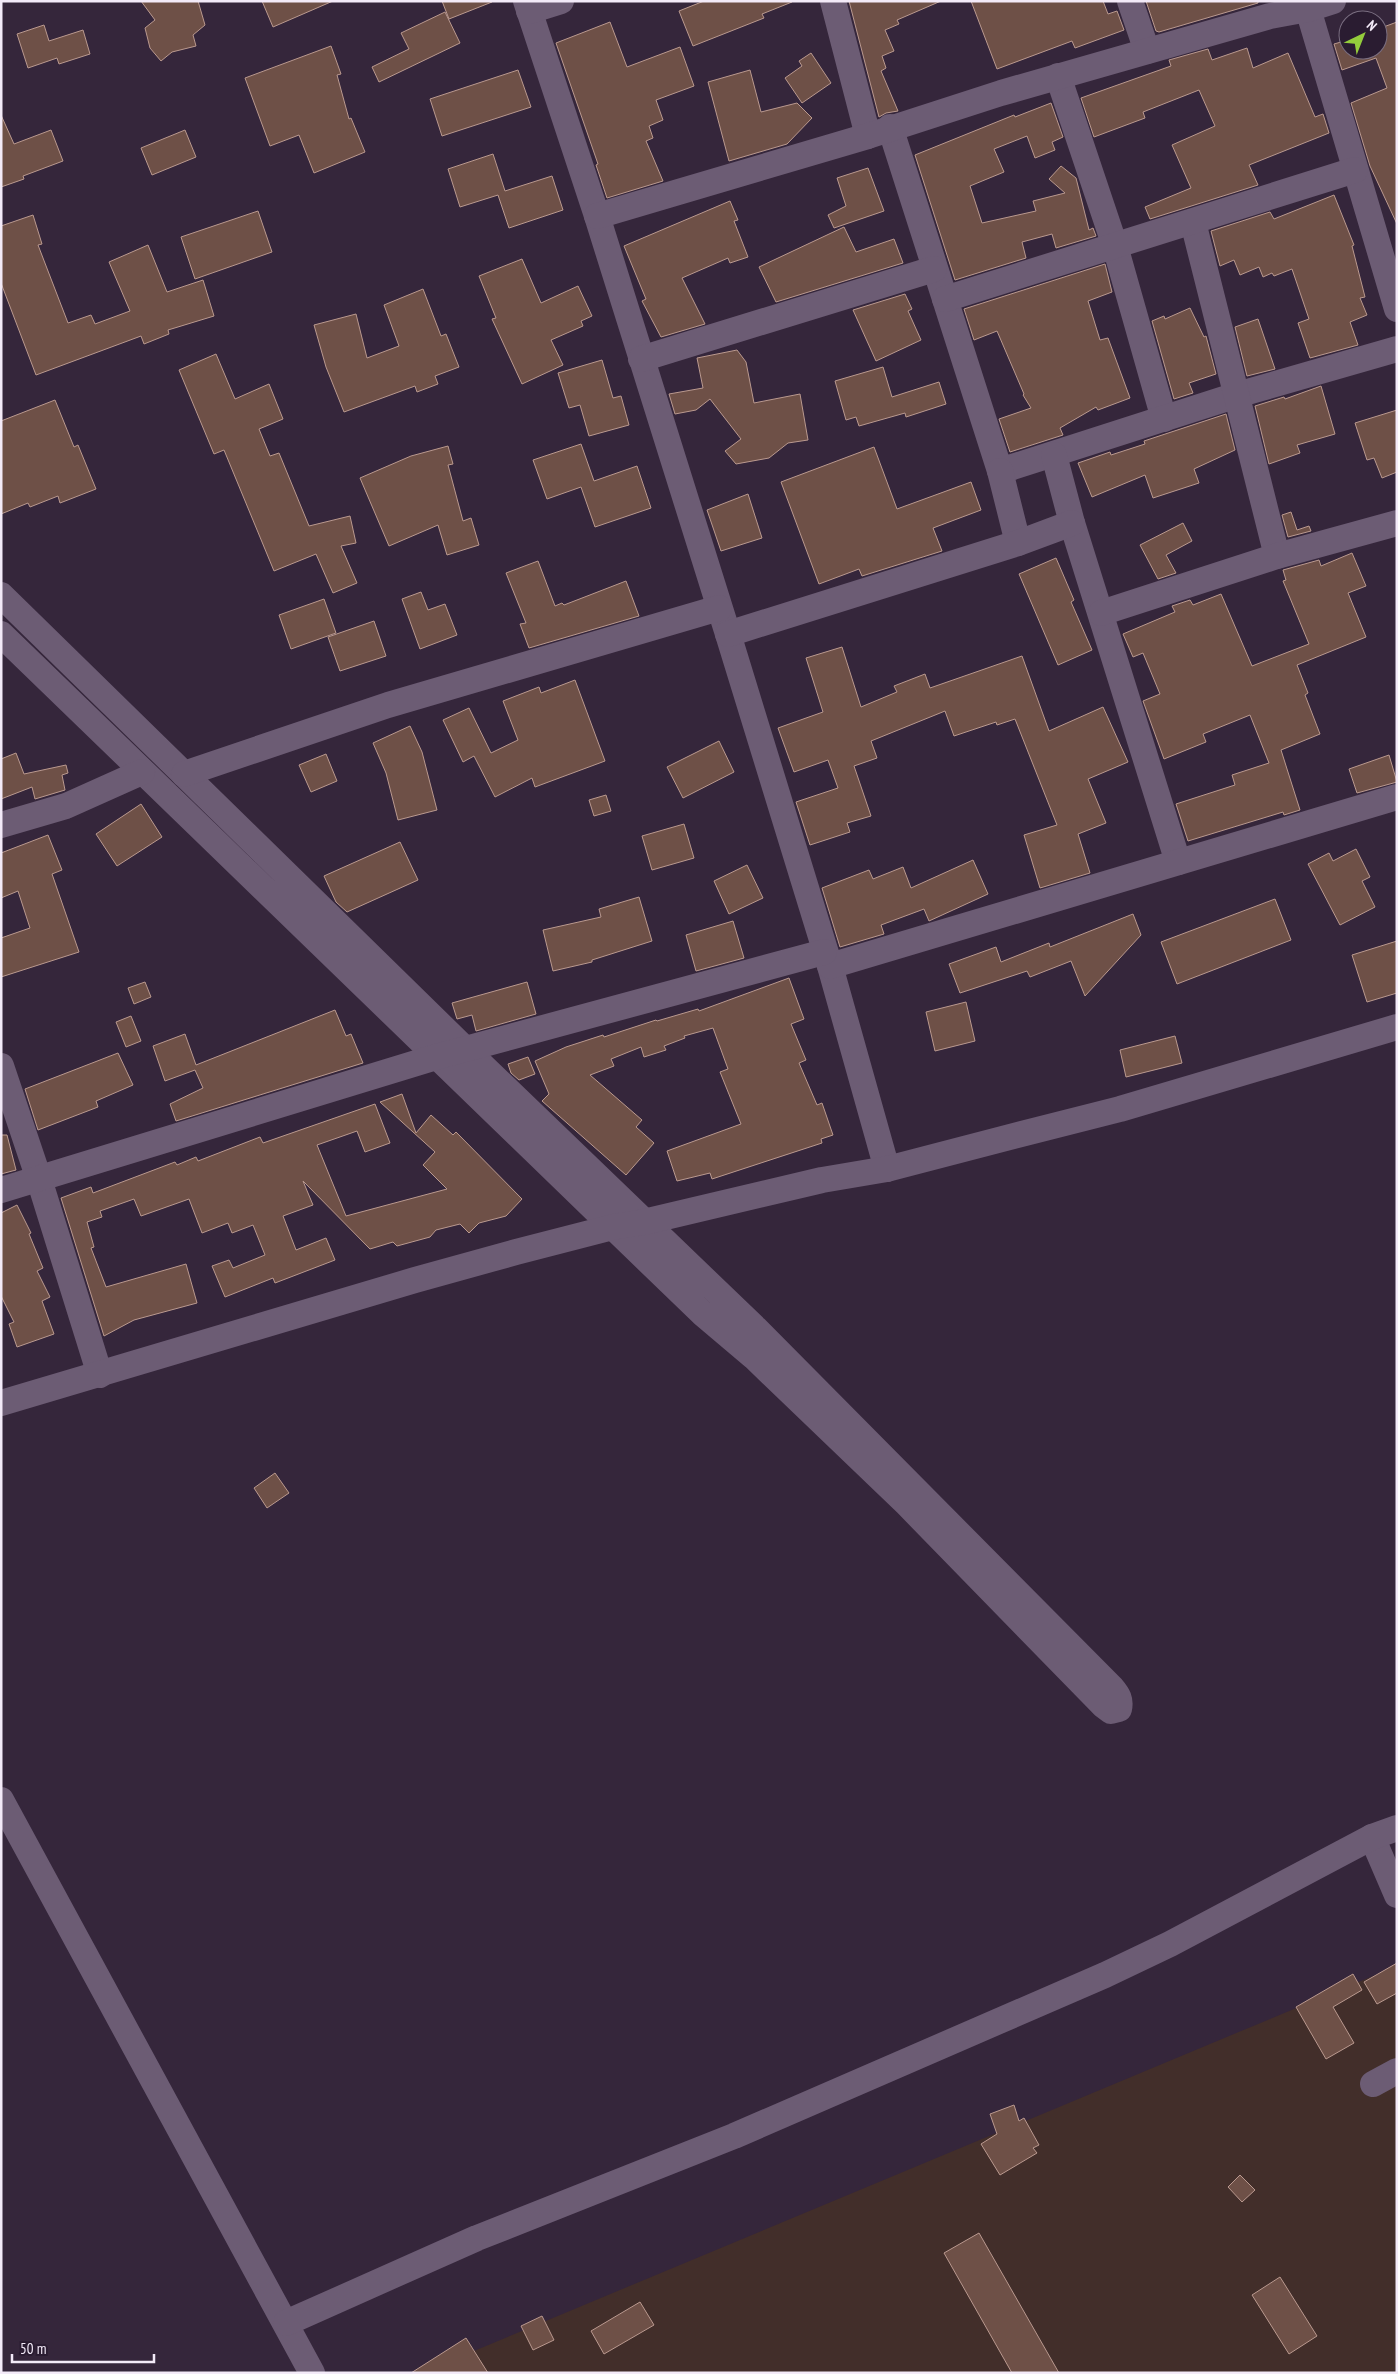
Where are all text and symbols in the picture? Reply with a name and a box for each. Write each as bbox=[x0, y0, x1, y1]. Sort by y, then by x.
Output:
north arrow bbox=[1338, 10, 1388, 60]
text: N bbox=[1363, 16, 1381, 35]
scale bar bbox=[12, 2332, 155, 2364]
text: 50 m bbox=[20, 2339, 46, 2358]

